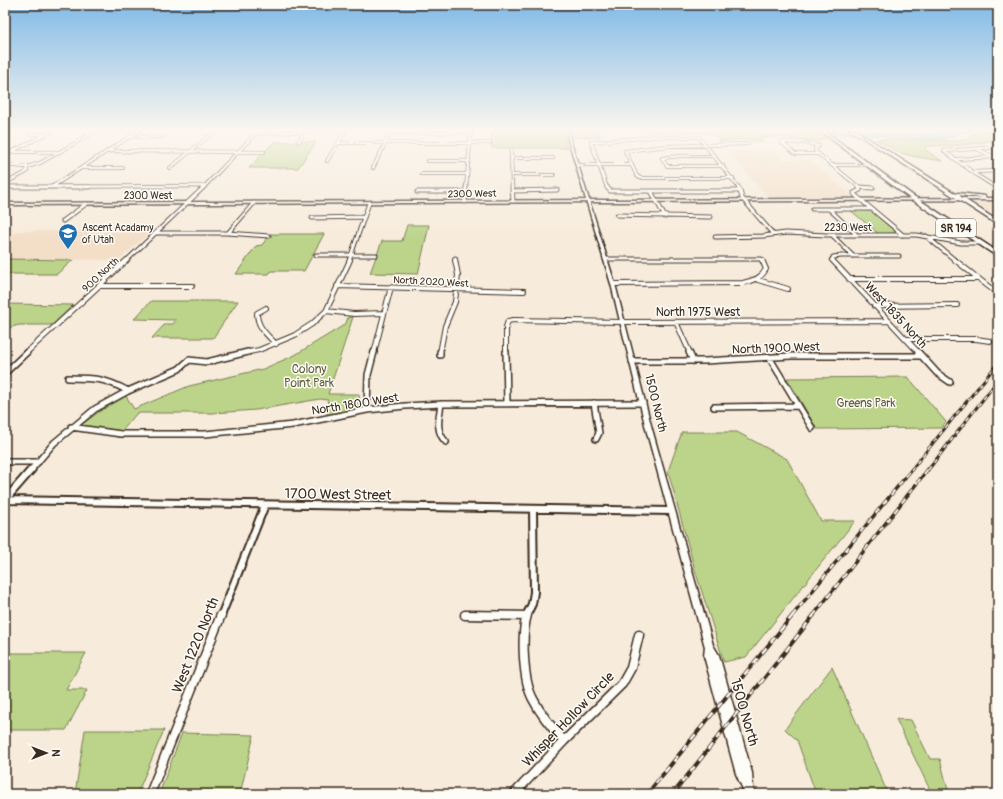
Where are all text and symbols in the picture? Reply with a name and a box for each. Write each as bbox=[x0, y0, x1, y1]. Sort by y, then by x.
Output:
street label: 2300 West bbox=[448, 188, 497, 200]
street label: 2300 West bbox=[124, 190, 173, 202]
road number: SR 194 bbox=[936, 219, 976, 237]
school or university icon: Ascent Acadamy of Utah bbox=[57, 222, 79, 250]
place label: Ascent Acadamy of Utah bbox=[82, 222, 154, 246]
street label: 2230 West bbox=[824, 222, 873, 234]
street label: 900 North bbox=[80, 255, 122, 295]
street label: North 2020 West bbox=[393, 274, 470, 290]
street label: West 1835 North bbox=[861, 279, 930, 352]
street label: North 1975 West bbox=[656, 305, 740, 320]
street label: North 1900 West bbox=[732, 339, 820, 358]
park label: Colony Point Park bbox=[284, 362, 334, 391]
street label: 1500 North bbox=[641, 372, 670, 434]
street label: North 1800 West bbox=[310, 390, 400, 419]
park label: Greens Park bbox=[836, 396, 896, 411]
street label: 1700 West Street bbox=[284, 485, 392, 504]
street label: West 1220 North bbox=[169, 595, 222, 696]
street label: Whisper Hollow Circle bbox=[519, 668, 618, 770]
street label: 1500 North bbox=[727, 676, 762, 748]
north arrow bbox=[26, 733, 66, 773]
text: N bbox=[49, 749, 62, 757]

